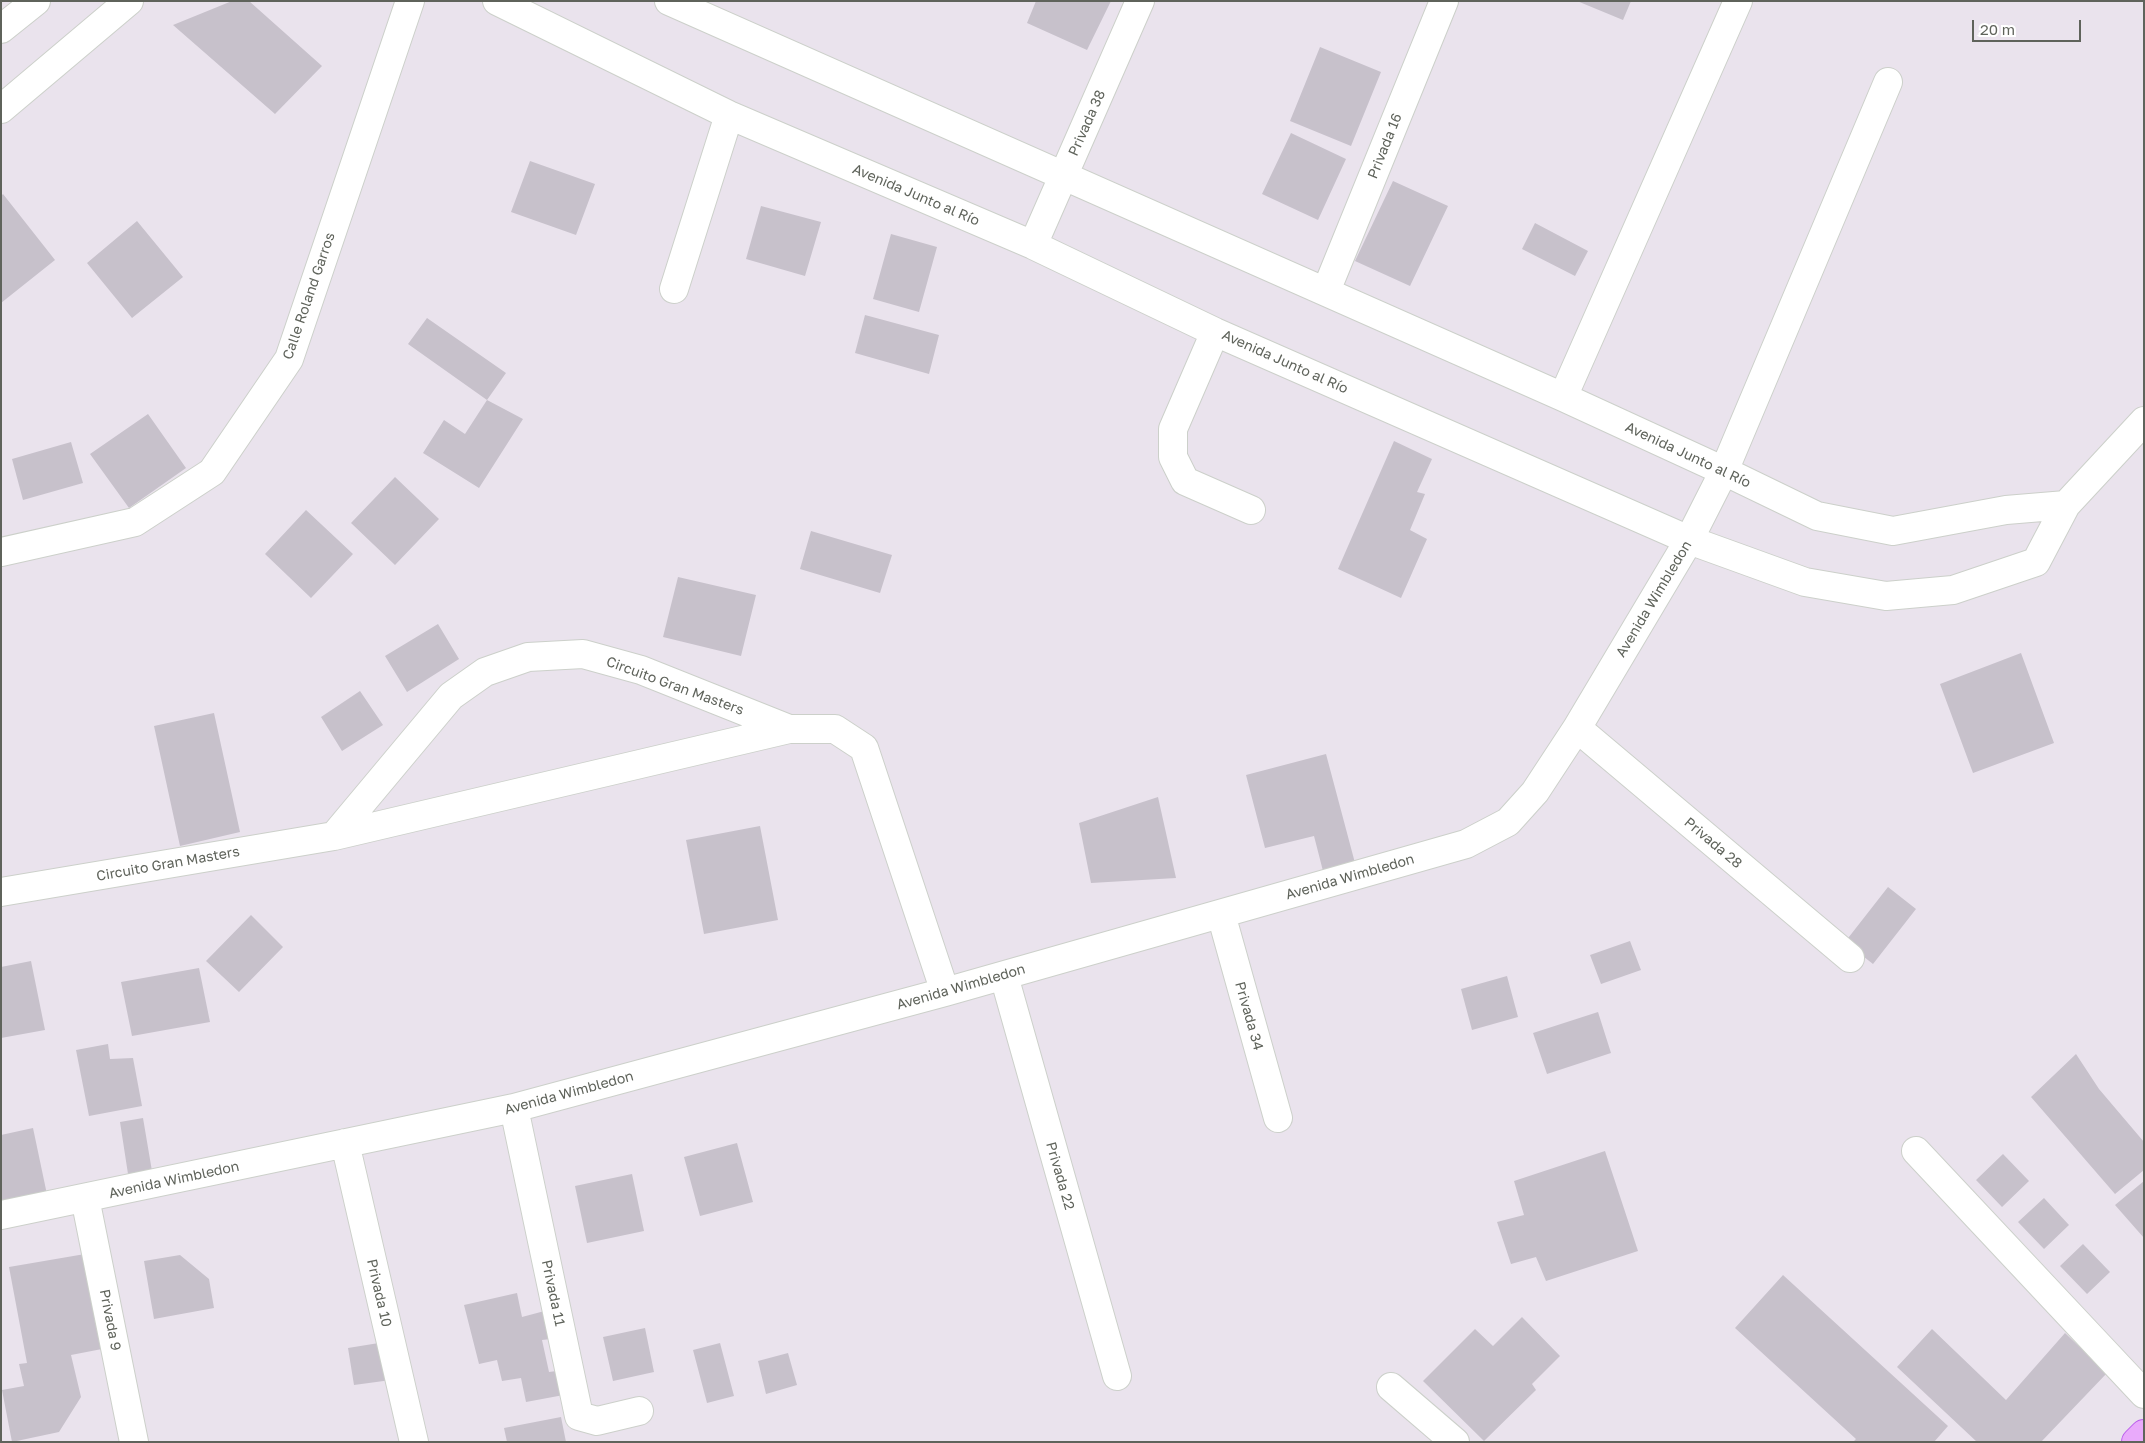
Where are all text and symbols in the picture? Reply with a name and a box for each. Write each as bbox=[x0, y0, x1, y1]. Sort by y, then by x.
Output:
scale bar bbox=[1975, 10, 2084, 42]
text: 20 m bbox=[1980, 20, 2015, 38]
street label: Privada 38 bbox=[1065, 87, 1109, 159]
street label: Privada 16 bbox=[1364, 111, 1406, 181]
street label: Avenida Junto al Río bbox=[850, 161, 982, 229]
street label: Calle Roland Garros bbox=[279, 230, 339, 362]
street label: Avenida Junto al Río bbox=[1219, 327, 1351, 397]
street label: Avenida Junto al Río bbox=[1623, 419, 1753, 491]
street label: Avenida Wimbledon bbox=[1613, 538, 1695, 660]
street label: Circuito Gran Masters bbox=[604, 653, 746, 719]
street label: Privada 28 bbox=[1681, 814, 1745, 872]
street label: Circuito Gran Masters bbox=[95, 843, 241, 885]
street label: Avenida Wimbledon bbox=[1284, 851, 1416, 903]
street label: Avenida Wimbledon bbox=[895, 961, 1027, 1013]
street label: Privada 34 bbox=[1231, 980, 1267, 1052]
street label: Avenida Wimbledon bbox=[503, 1068, 635, 1118]
street label: Privada 22 bbox=[1042, 1140, 1078, 1212]
street label: Avenida Wimbledon bbox=[107, 1158, 241, 1202]
street label: Privada 10 bbox=[363, 1257, 395, 1329]
street label: Privada 11 bbox=[538, 1258, 568, 1328]
street label: Privada 9 bbox=[96, 1288, 124, 1352]

